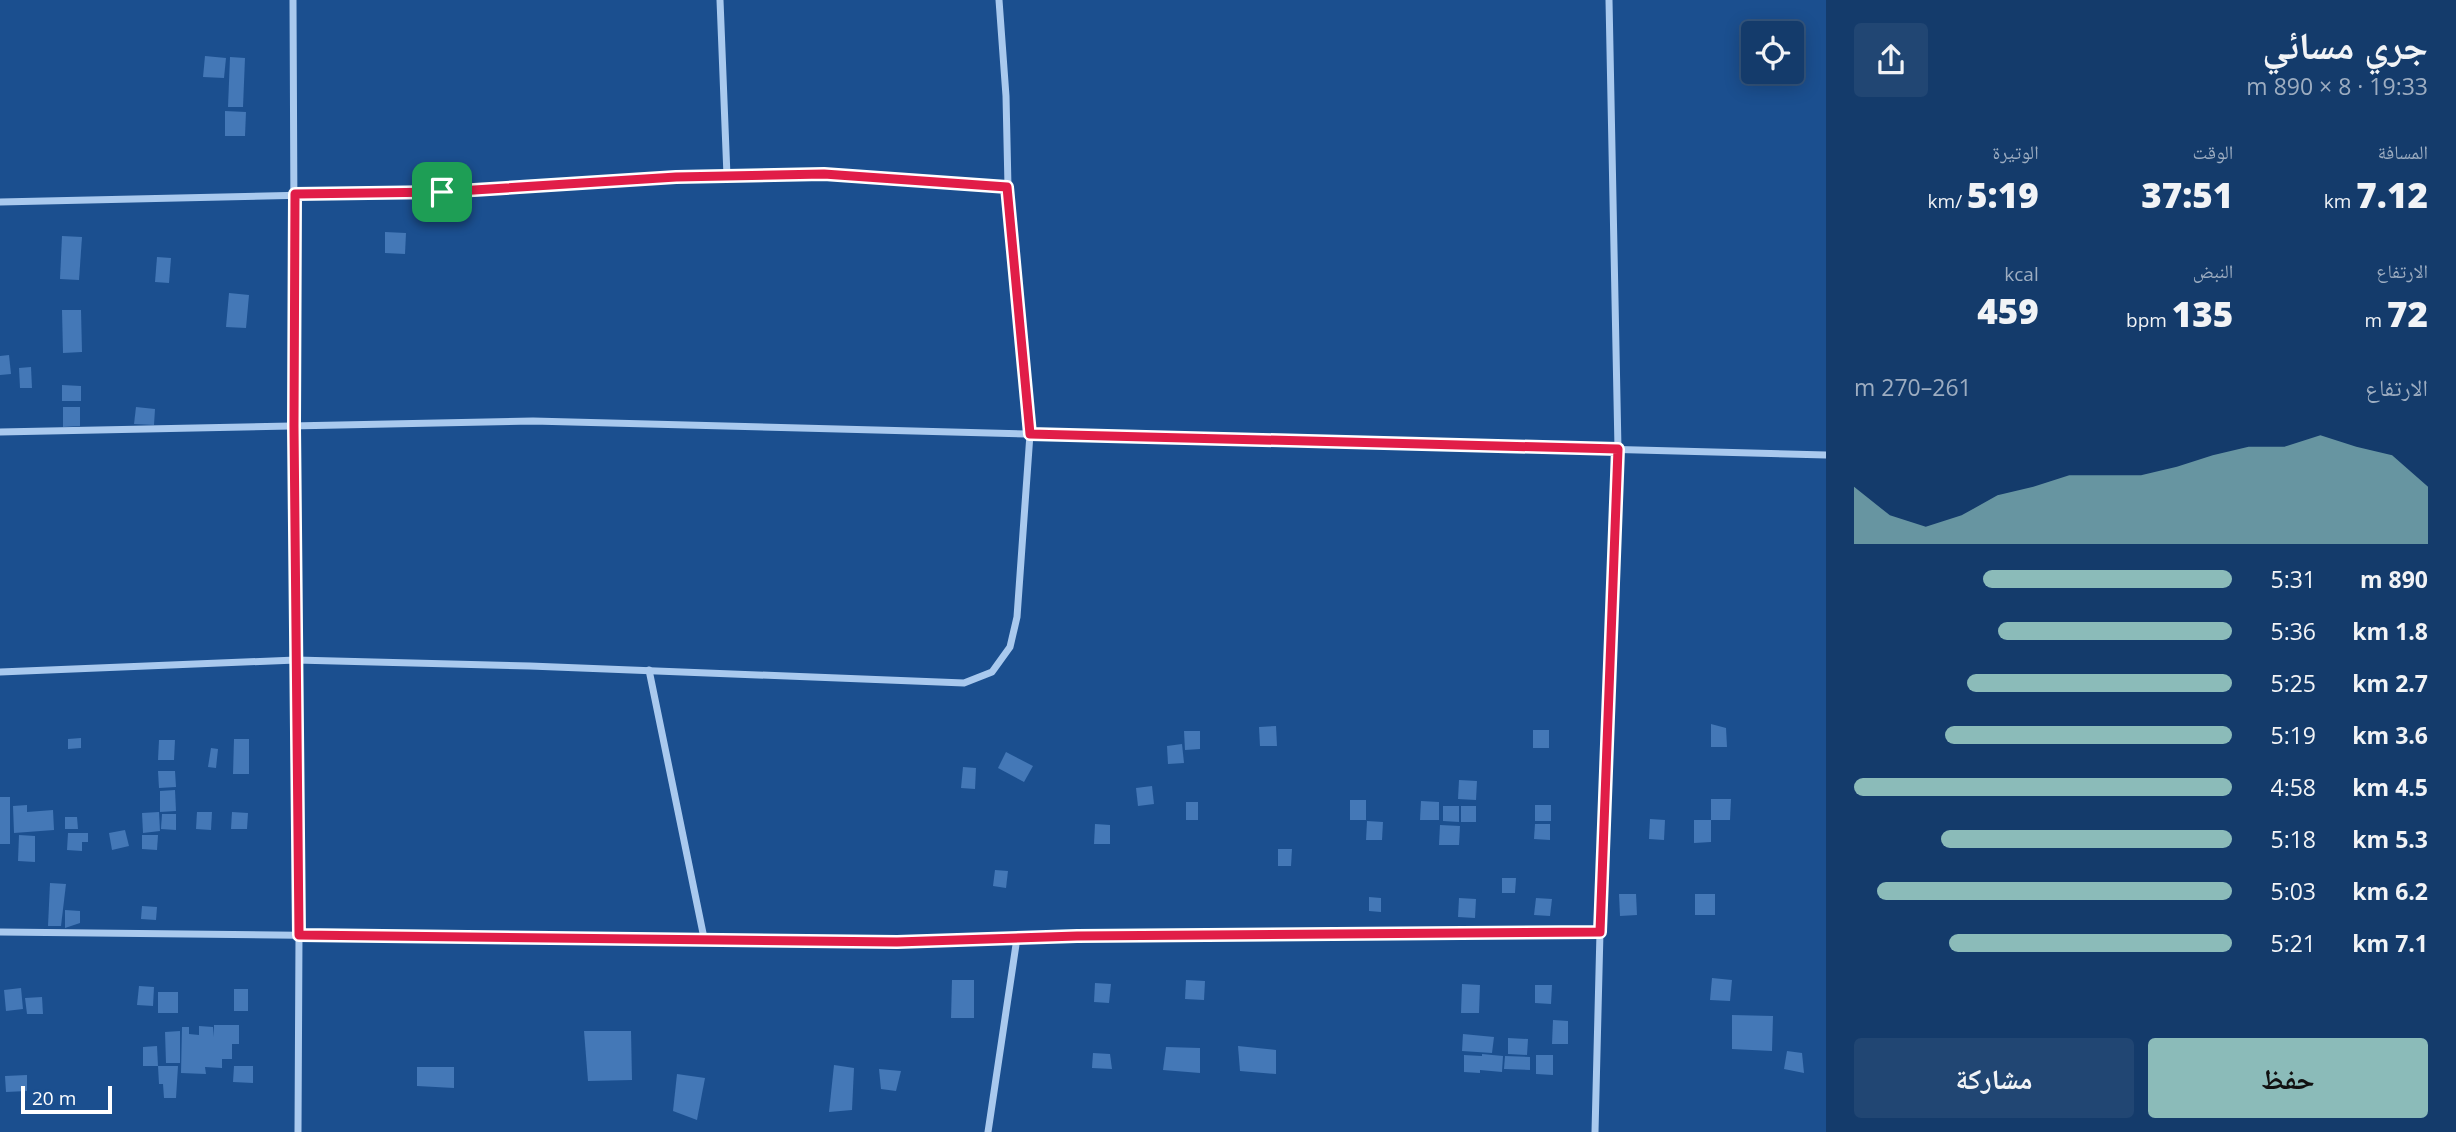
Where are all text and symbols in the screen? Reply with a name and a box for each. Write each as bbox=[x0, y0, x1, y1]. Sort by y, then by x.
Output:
text: جري مسائي bbox=[2262, 18, 2428, 70]
map controls bbox=[1741, 21, 1804, 84]
button: locate bbox=[1741, 21, 1804, 84]
button: share bbox=[1854, 23, 1928, 97]
text: 19:33 · 8 × 890 m bbox=[2246, 70, 2428, 102]
text: الوتيرة bbox=[1992, 139, 2039, 165]
text: الوقت bbox=[2192, 139, 2233, 165]
text: المسافة bbox=[2378, 139, 2428, 165]
pin bbox=[412, 162, 472, 222]
text: 5:19 bbox=[1967, 171, 2039, 218]
text: 37:51 bbox=[2141, 171, 2233, 218]
text: 7.12 bbox=[2356, 171, 2428, 218]
icon: arrive bbox=[423, 173, 461, 211]
text: /km bbox=[1928, 188, 1967, 214]
text: km bbox=[2324, 188, 2356, 214]
text: النبض bbox=[2193, 258, 2233, 284]
text: الارتفاع bbox=[2376, 258, 2428, 284]
text: kcal bbox=[2004, 261, 2039, 287]
text: 459 bbox=[1977, 287, 2039, 334]
text: 135 bbox=[2172, 290, 2233, 337]
text: 72 bbox=[2387, 290, 2428, 337]
text: bpm bbox=[2126, 307, 2172, 333]
text: m bbox=[2364, 307, 2387, 333]
text: 261–270 m bbox=[1854, 371, 1972, 403]
text: الارتفاع bbox=[2365, 371, 2428, 403]
text: 5:31 bbox=[2271, 563, 2316, 595]
text: 890 m bbox=[2360, 563, 2428, 595]
text: 5:36 bbox=[2271, 615, 2316, 647]
text: 1.8 km bbox=[2352, 615, 2428, 647]
text: 5:25 bbox=[2271, 667, 2316, 699]
text: 2.7 km bbox=[2352, 667, 2428, 699]
text: 5:19 bbox=[2271, 719, 2316, 751]
text: 3.6 km bbox=[2352, 719, 2428, 751]
text: 4:58 bbox=[2271, 771, 2316, 803]
text: 4.5 km bbox=[2352, 771, 2428, 803]
text: 5:18 bbox=[2271, 823, 2316, 855]
text: 5.3 km bbox=[2352, 823, 2428, 855]
text: 5:03 bbox=[2271, 875, 2316, 907]
text: 6.2 km bbox=[2352, 875, 2428, 907]
text: 5:21 bbox=[2271, 927, 2316, 959]
text: 7.1 km bbox=[2352, 927, 2428, 959]
button: مشاركة bbox=[1854, 1038, 2134, 1118]
button: حفظ bbox=[2148, 1038, 2428, 1118]
scale bar bbox=[21, 1083, 112, 1115]
text: 20 m bbox=[32, 1085, 76, 1111]

